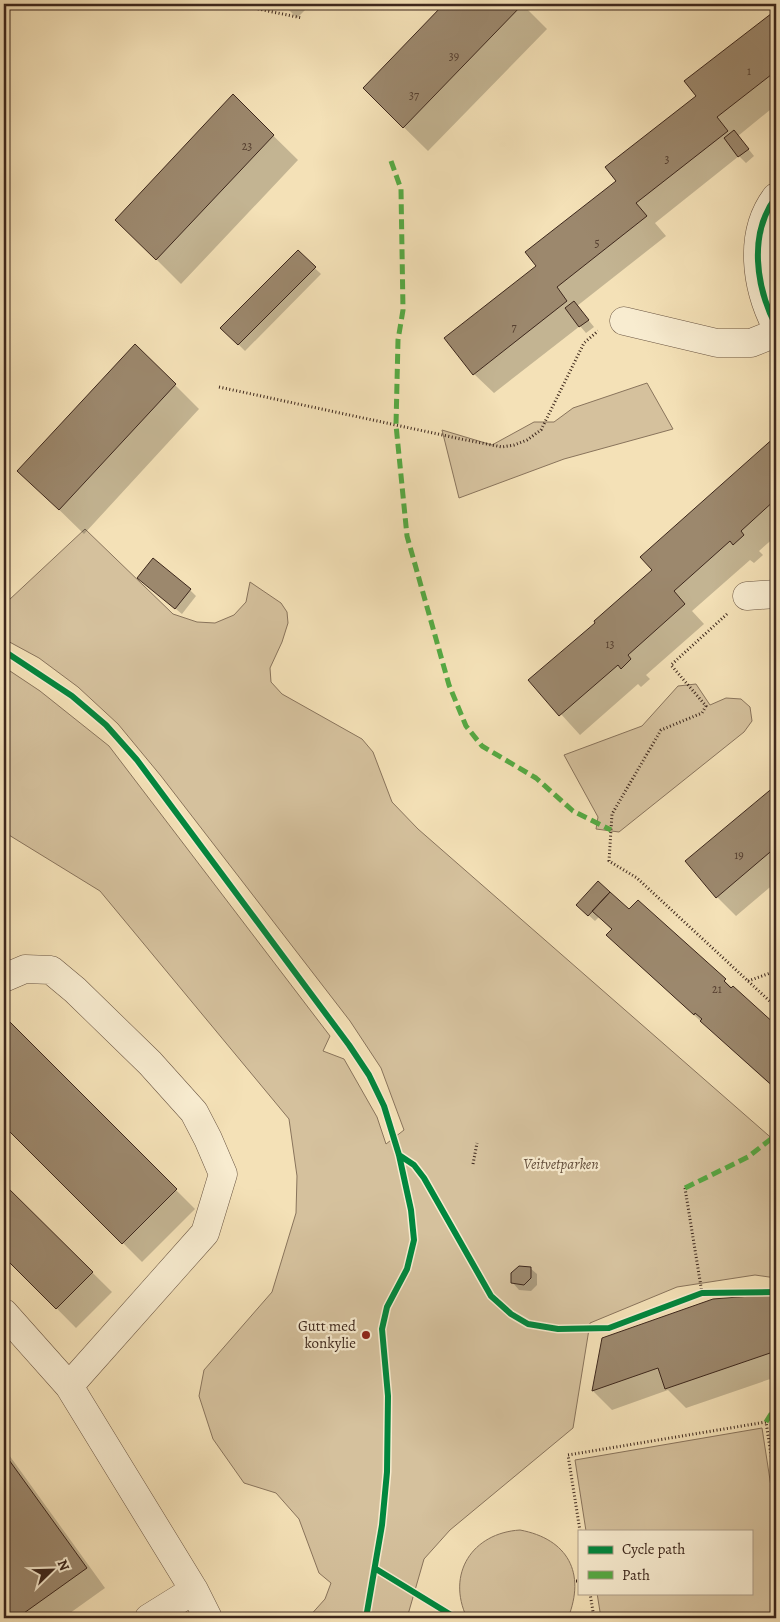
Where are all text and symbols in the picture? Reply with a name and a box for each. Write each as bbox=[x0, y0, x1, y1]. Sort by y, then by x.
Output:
house number: 39 bbox=[449, 48, 459, 64]
house number: 1 bbox=[747, 63, 751, 79]
house number: 37 bbox=[409, 87, 420, 103]
house number: 23 bbox=[242, 138, 252, 154]
house number: 3 bbox=[665, 151, 670, 167]
house number: 5 bbox=[594, 235, 600, 251]
house number: 7 bbox=[511, 319, 517, 335]
house number: 13 bbox=[605, 636, 615, 652]
house number: 19 bbox=[734, 847, 744, 863]
house number: 21 bbox=[712, 981, 722, 997]
park label: Veitvetparken bbox=[523, 1154, 599, 1174]
place label: Gutt med konkylie bbox=[298, 1316, 357, 1353]
marker: Gutt med konkylie bbox=[360, 1329, 372, 1341]
legend bbox=[578, 1530, 752, 1594]
text: Cycle path bbox=[622, 1539, 685, 1559]
north arrow bbox=[28, 1544, 78, 1594]
text: N bbox=[53, 1557, 74, 1574]
text: Path bbox=[622, 1565, 650, 1585]

